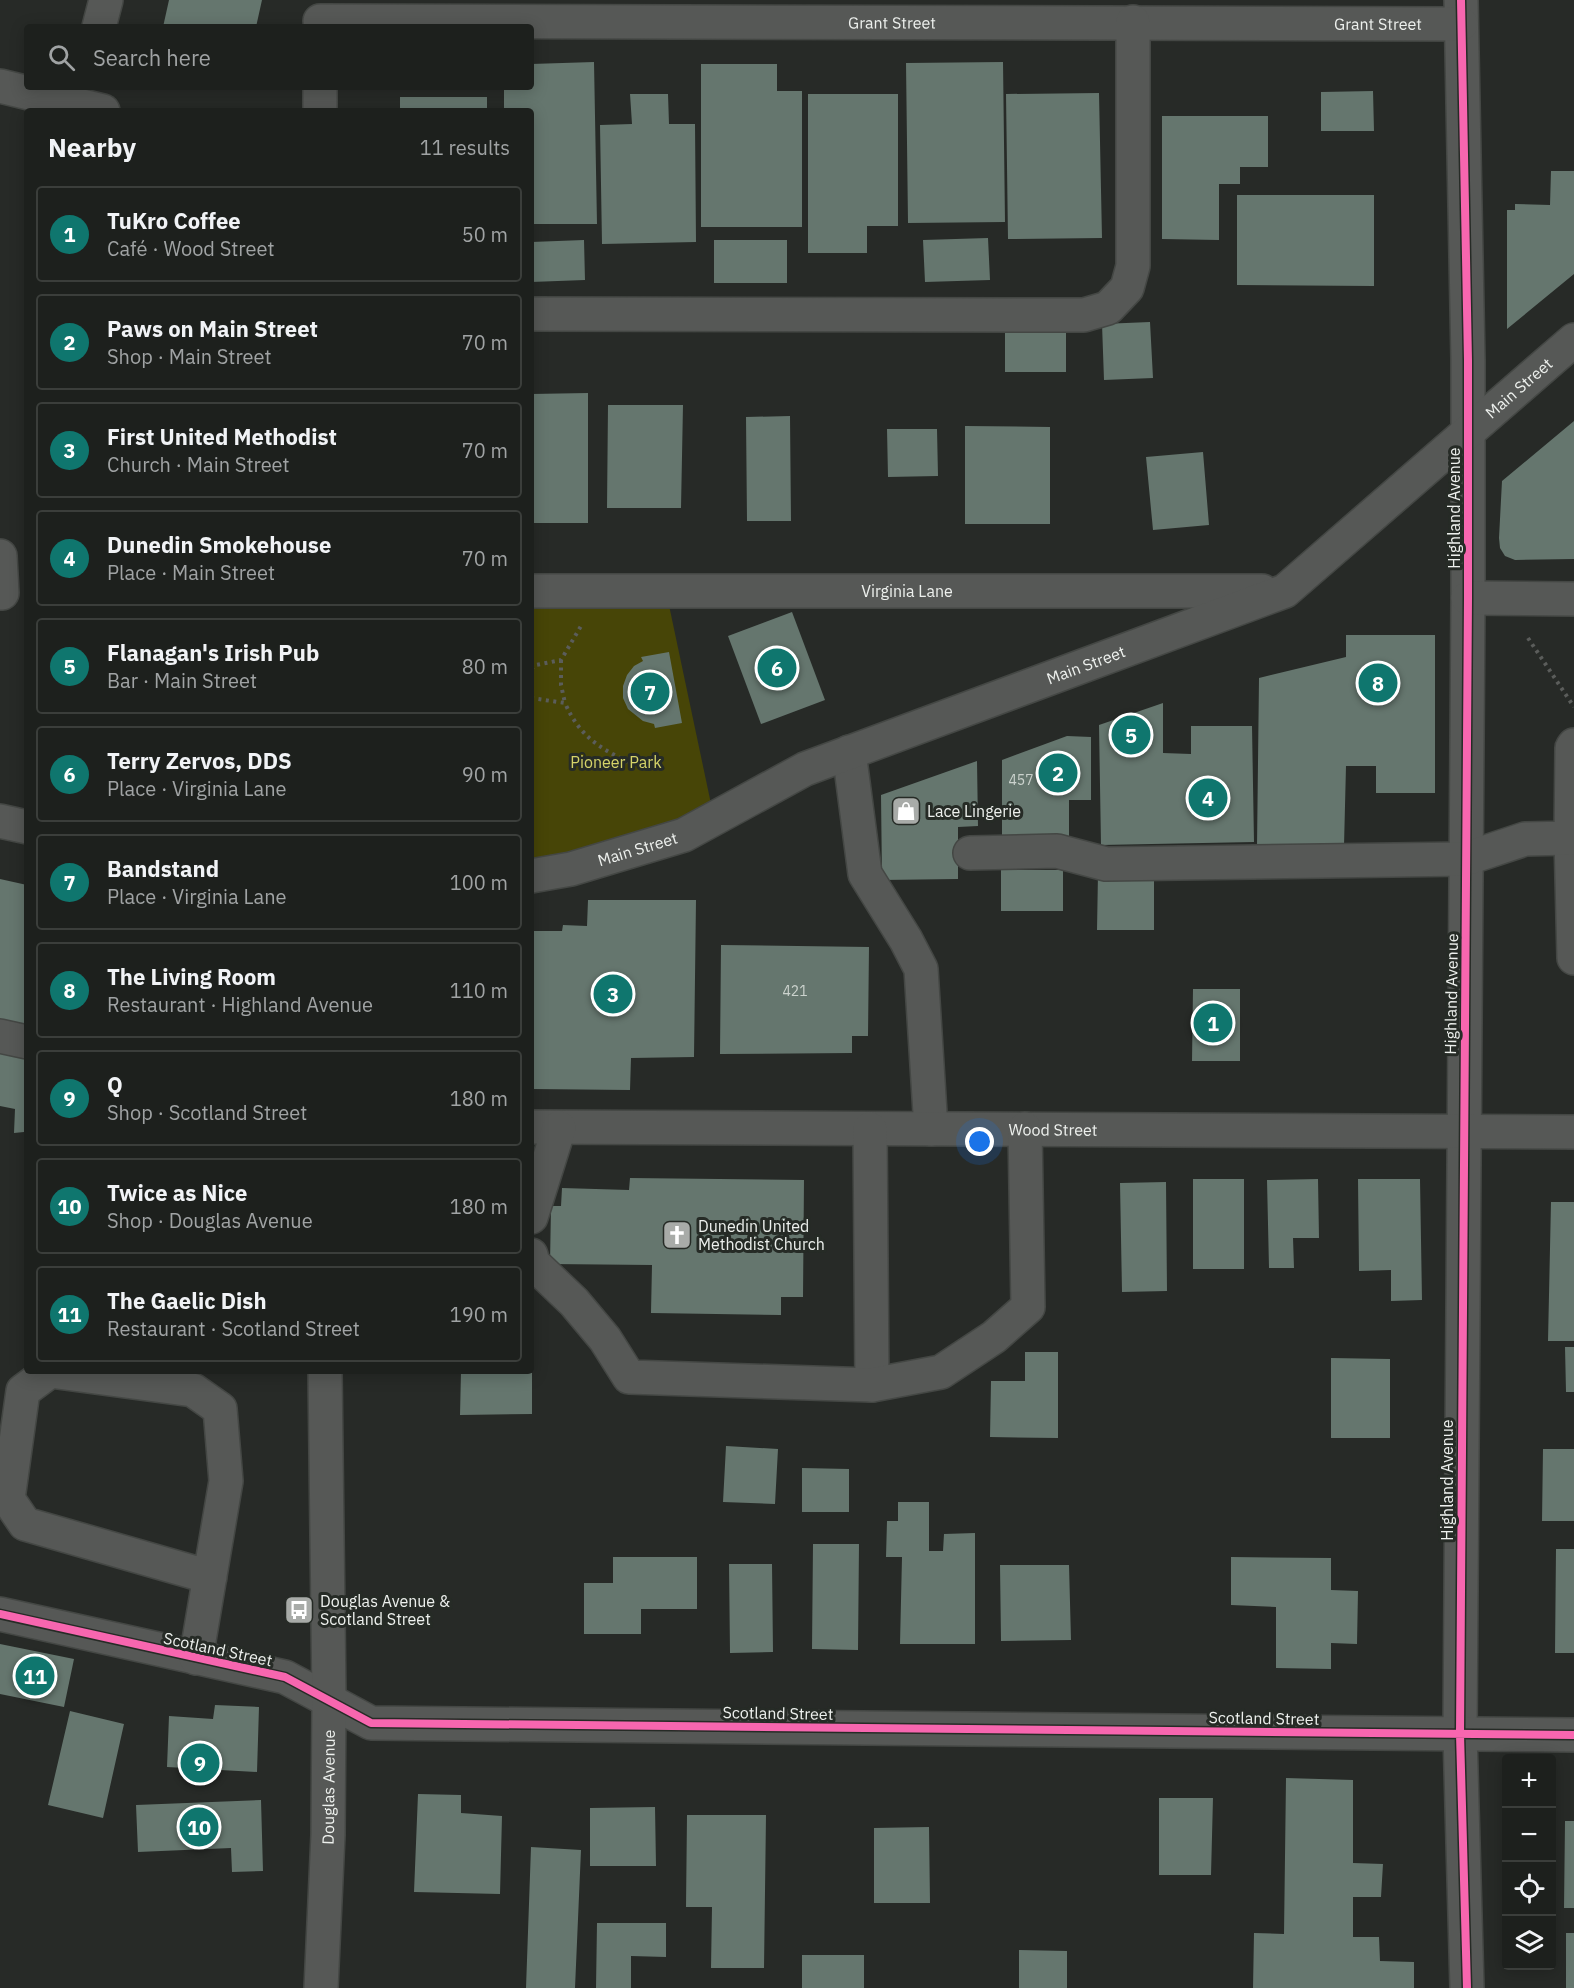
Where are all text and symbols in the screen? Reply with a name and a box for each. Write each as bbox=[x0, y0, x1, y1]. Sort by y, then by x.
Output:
street label: Grant Street bbox=[848, 12, 936, 33]
street label: Grant Street bbox=[1334, 14, 1422, 34]
search box bbox=[24, 24, 534, 90]
icon: search bbox=[45, 41, 78, 74]
text: Search here bbox=[93, 43, 211, 72]
text: Nearby bbox=[48, 130, 136, 164]
text: 11 results bbox=[420, 134, 510, 161]
text: TuKro Coffee bbox=[107, 206, 241, 235]
text: 1 bbox=[64, 221, 76, 248]
text: 50 m bbox=[462, 221, 508, 248]
text: Café · Wood Street bbox=[107, 235, 275, 262]
text: Paws on Main Street bbox=[107, 314, 318, 343]
text: 2 bbox=[64, 329, 76, 356]
text: 70 m bbox=[462, 329, 508, 356]
text: Shop · Main Street bbox=[107, 343, 272, 370]
street label: Main Street bbox=[1481, 353, 1556, 423]
text: First United Methodist bbox=[107, 422, 337, 451]
text: 3 bbox=[64, 437, 76, 464]
text: 70 m bbox=[462, 437, 508, 464]
street label: Highland Avenue bbox=[1444, 447, 1464, 569]
text: Church · Main Street bbox=[107, 451, 290, 478]
text: Dunedin Smokehouse bbox=[107, 530, 331, 559]
text: 4 bbox=[64, 545, 76, 572]
text: 70 m bbox=[462, 545, 508, 572]
text: Place · Main Street bbox=[107, 559, 275, 586]
street label: Virginia Lane bbox=[861, 581, 953, 601]
text: Flanagan's Irish Pub bbox=[107, 638, 319, 667]
street label: Main Street bbox=[1044, 641, 1128, 689]
pin: 6 bbox=[758, 646, 796, 690]
text: 5 bbox=[64, 653, 76, 680]
text: 80 m bbox=[462, 653, 508, 680]
pin: 8 bbox=[1358, 660, 1398, 706]
text: Bar · Main Street bbox=[107, 667, 257, 694]
pin: 7 bbox=[630, 670, 670, 714]
pin: 5 bbox=[1112, 712, 1150, 758]
text: Terry Zervos, DDS bbox=[107, 746, 292, 775]
pin: 2 bbox=[1038, 750, 1078, 796]
park label: Pioneer Park bbox=[570, 752, 662, 772]
text: 6 bbox=[64, 761, 76, 788]
text: 90 m bbox=[462, 761, 508, 788]
house number: 457 bbox=[1008, 771, 1034, 789]
text: Place · Virginia Lane bbox=[107, 775, 287, 802]
pin: 4 bbox=[1188, 776, 1228, 820]
shop icon: Lace Lingerie bbox=[890, 795, 922, 827]
place label: Lace Lingerie bbox=[927, 801, 1021, 821]
street label: Main Street bbox=[595, 828, 680, 870]
text: Bandstand bbox=[107, 854, 219, 883]
text: 7 bbox=[64, 869, 76, 896]
text: 100 m bbox=[450, 869, 508, 896]
text: Place · Virginia Lane bbox=[107, 883, 287, 910]
street label: Highland Avenue bbox=[1440, 933, 1462, 1055]
text: The Living Room bbox=[107, 962, 276, 991]
pin: 3 bbox=[594, 972, 632, 1016]
text: 8 bbox=[64, 977, 76, 1004]
text: 110 m bbox=[450, 977, 508, 1004]
house number: 421 bbox=[782, 982, 808, 1000]
text: Restaurant · Highland Avenue bbox=[107, 991, 373, 1018]
pin: 1 bbox=[1194, 1000, 1232, 1046]
text: Q bbox=[107, 1070, 123, 1099]
text: 9 bbox=[64, 1085, 76, 1112]
text: 180 m bbox=[450, 1085, 508, 1112]
text: Shop · Scotland Street bbox=[107, 1099, 307, 1126]
street label: Wood Street bbox=[1008, 1119, 1098, 1140]
your location bbox=[965, 1127, 994, 1156]
text: Twice as Nice bbox=[107, 1178, 247, 1207]
text: 10 bbox=[58, 1193, 82, 1220]
text: 180 m bbox=[450, 1193, 508, 1220]
text: Shop · Douglas Avenue bbox=[107, 1207, 313, 1234]
place label: Dunedin United Methodist Church bbox=[698, 1216, 825, 1254]
church icon: Dunedin United Methodist Church bbox=[661, 1219, 693, 1251]
text: The Gaelic Dish bbox=[107, 1286, 267, 1315]
text: 11 bbox=[58, 1301, 82, 1328]
text: 190 m bbox=[450, 1301, 508, 1328]
text: Restaurant · Scotland Street bbox=[107, 1315, 360, 1342]
street label: Highland Avenue bbox=[1437, 1419, 1457, 1541]
place label: Douglas Avenue & Scotland Street bbox=[320, 1591, 450, 1629]
bus stop icon: Douglas Avenue & Scotland Street bbox=[283, 1594, 315, 1626]
street label: Scotland Street bbox=[162, 1628, 274, 1670]
pin: 11 bbox=[15, 1654, 54, 1698]
street label: Scotland Street bbox=[722, 1702, 834, 1724]
street label: Scotland Street bbox=[1208, 1707, 1320, 1729]
street label: Douglas Avenue bbox=[318, 1729, 339, 1845]
pin: 9 bbox=[180, 1740, 220, 1786]
map controls bbox=[1502, 1754, 1556, 1970]
button: + bbox=[1502, 1754, 1556, 1808]
pin: 10 bbox=[180, 1804, 218, 1850]
button: − bbox=[1502, 1808, 1556, 1862]
button: locate bbox=[1502, 1862, 1556, 1916]
button: layers bbox=[1502, 1916, 1556, 1970]

